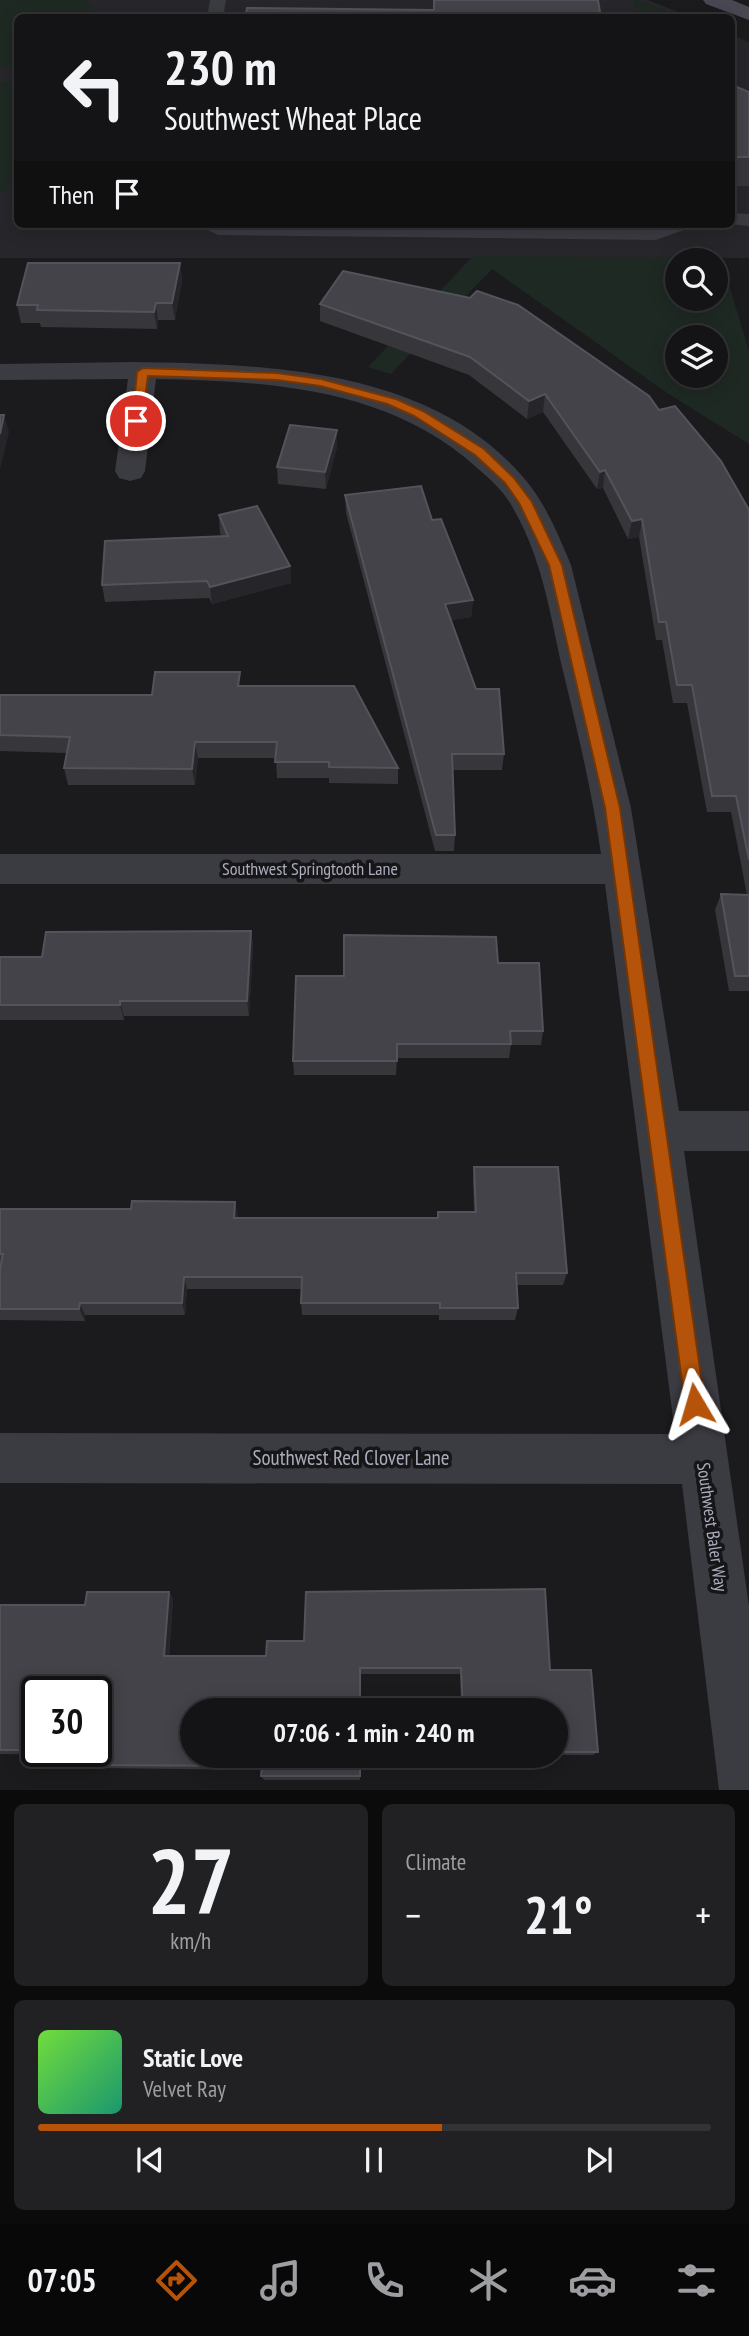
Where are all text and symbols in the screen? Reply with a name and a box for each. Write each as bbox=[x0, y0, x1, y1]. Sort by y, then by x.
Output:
text: 230 m bbox=[164, 35, 277, 99]
icon: left bbox=[49, 42, 140, 133]
text: Southwest Wheat Place bbox=[164, 97, 422, 139]
icon: arrive bbox=[108, 175, 146, 213]
text: Then bbox=[49, 178, 94, 211]
map controls bbox=[665, 248, 728, 388]
button: search bbox=[665, 248, 728, 311]
button: layers bbox=[665, 325, 728, 388]
pin bbox=[106, 391, 166, 451]
icon: arrive bbox=[117, 402, 155, 440]
street label: Southwest Springtooth Lane bbox=[222, 857, 398, 880]
position arrow bbox=[658, 1367, 732, 1441]
street label: Southwest Red Clover Lane bbox=[253, 1444, 449, 1471]
street label: Southwest Baler Way bbox=[692, 1461, 733, 1593]
speed limit sign: 30 bbox=[21, 1676, 112, 1767]
text: 07:06 · 1 min · 240 m bbox=[274, 1716, 474, 1749]
text: 27 bbox=[147, 1821, 234, 1939]
text: Climate bbox=[406, 1847, 466, 1876]
text: 21° bbox=[524, 1881, 593, 1948]
text: − bbox=[406, 1890, 421, 1939]
text: + bbox=[695, 1890, 711, 1939]
text: km/h bbox=[170, 1926, 211, 1955]
text: Static Love bbox=[143, 2041, 243, 2074]
text: Velvet Ray bbox=[143, 2074, 226, 2103]
icon: previous bbox=[131, 2141, 169, 2179]
icon: pause bbox=[355, 2141, 393, 2179]
icon: next bbox=[580, 2141, 618, 2179]
icon: directions bbox=[152, 2256, 201, 2305]
icon: music bbox=[256, 2256, 305, 2305]
icon: phone bbox=[360, 2256, 409, 2305]
icon: climate bbox=[464, 2256, 513, 2305]
icon: car bbox=[568, 2256, 617, 2305]
icon: filters bbox=[672, 2256, 721, 2305]
text: 07:05 bbox=[28, 2259, 97, 2301]

